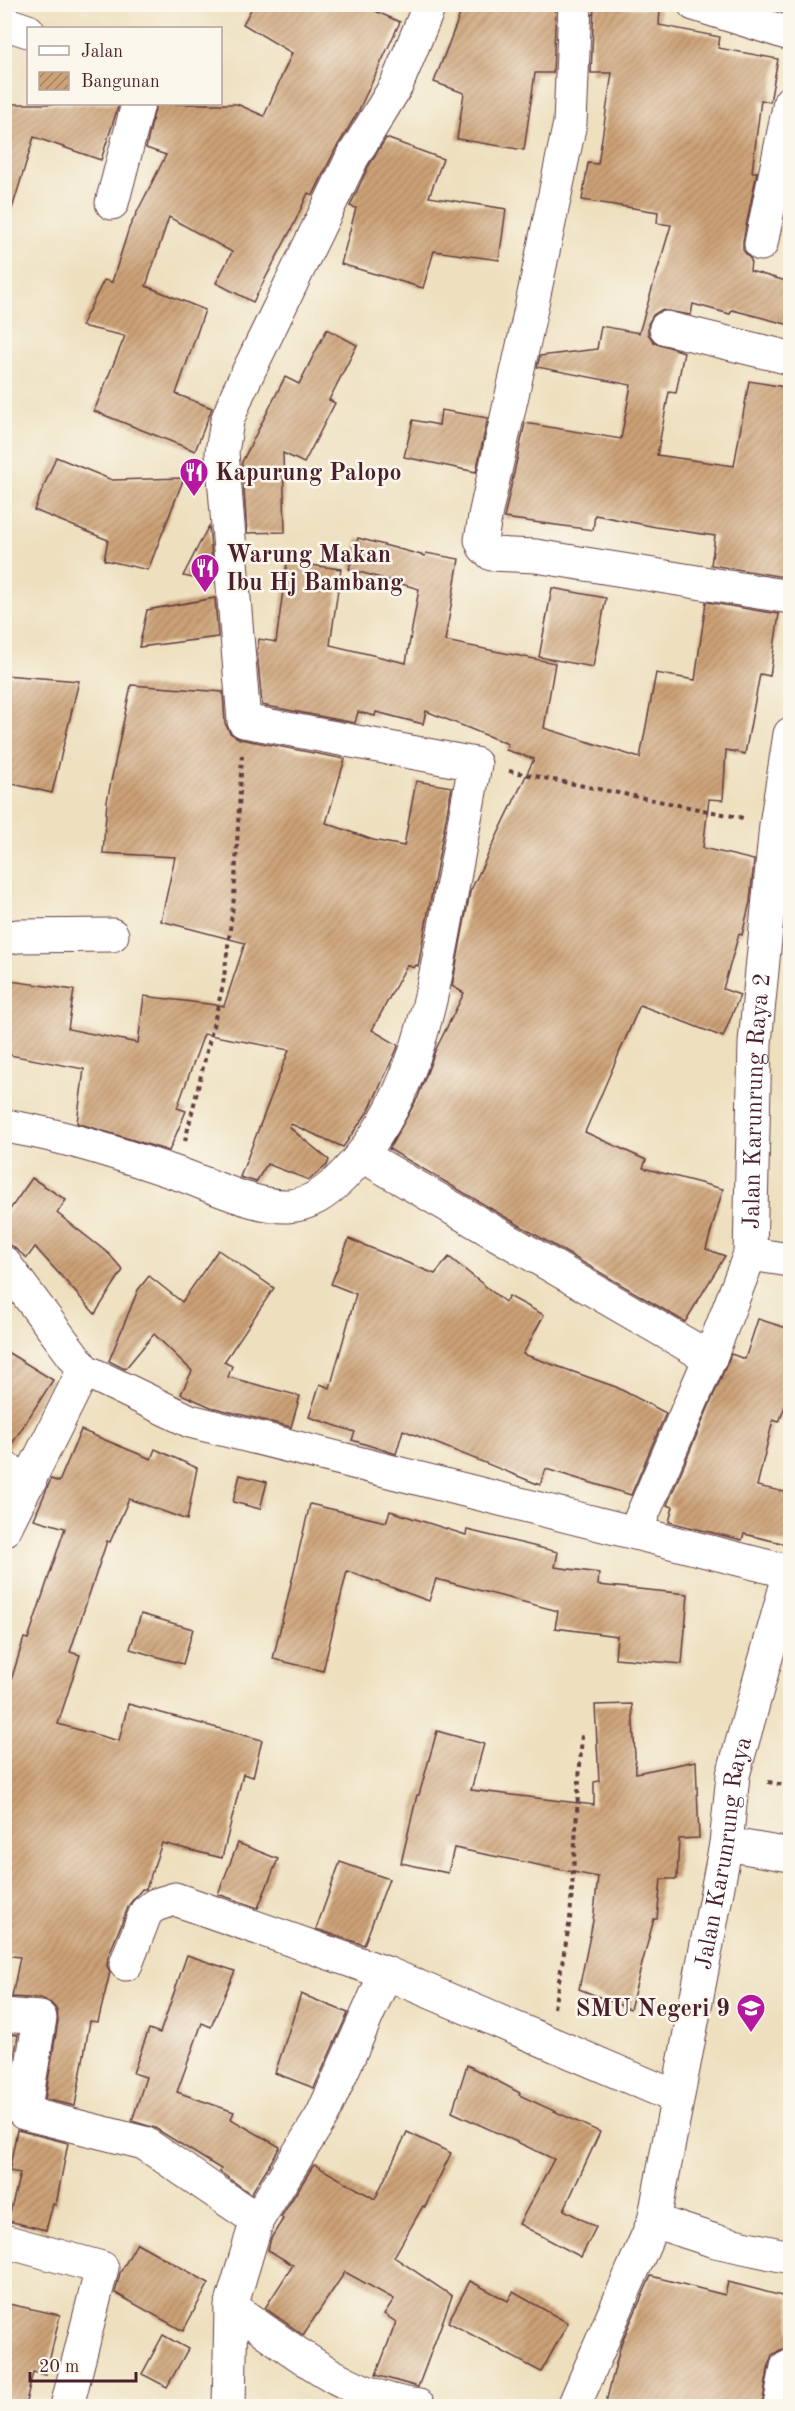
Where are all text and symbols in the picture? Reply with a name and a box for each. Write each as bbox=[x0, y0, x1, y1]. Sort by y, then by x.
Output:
legend bbox=[27, 27, 222, 105]
text: Jalan bbox=[81, 43, 123, 61]
text: Bangunan bbox=[81, 73, 160, 91]
restaurant icon: Kapurung Palopo bbox=[178, 456, 210, 498]
place label: Kapurung Palopo bbox=[215, 462, 402, 486]
place label: Warung Makan Ibu Hj Bambang bbox=[226, 544, 404, 596]
restaurant icon: Warung Makan Ibu Hj Bambang bbox=[189, 552, 221, 594]
street label: Jalan Karunrung Raya 2 bbox=[741, 972, 776, 1230]
street label: Jalan Karunrung Raya bbox=[692, 1734, 757, 1972]
school or university icon: SMU Negeri 9 bbox=[735, 1992, 767, 2034]
place label: SMU Negeri 9 bbox=[576, 1998, 730, 2022]
scale bar bbox=[30, 2345, 136, 2383]
text: 20 m bbox=[39, 2358, 79, 2376]

